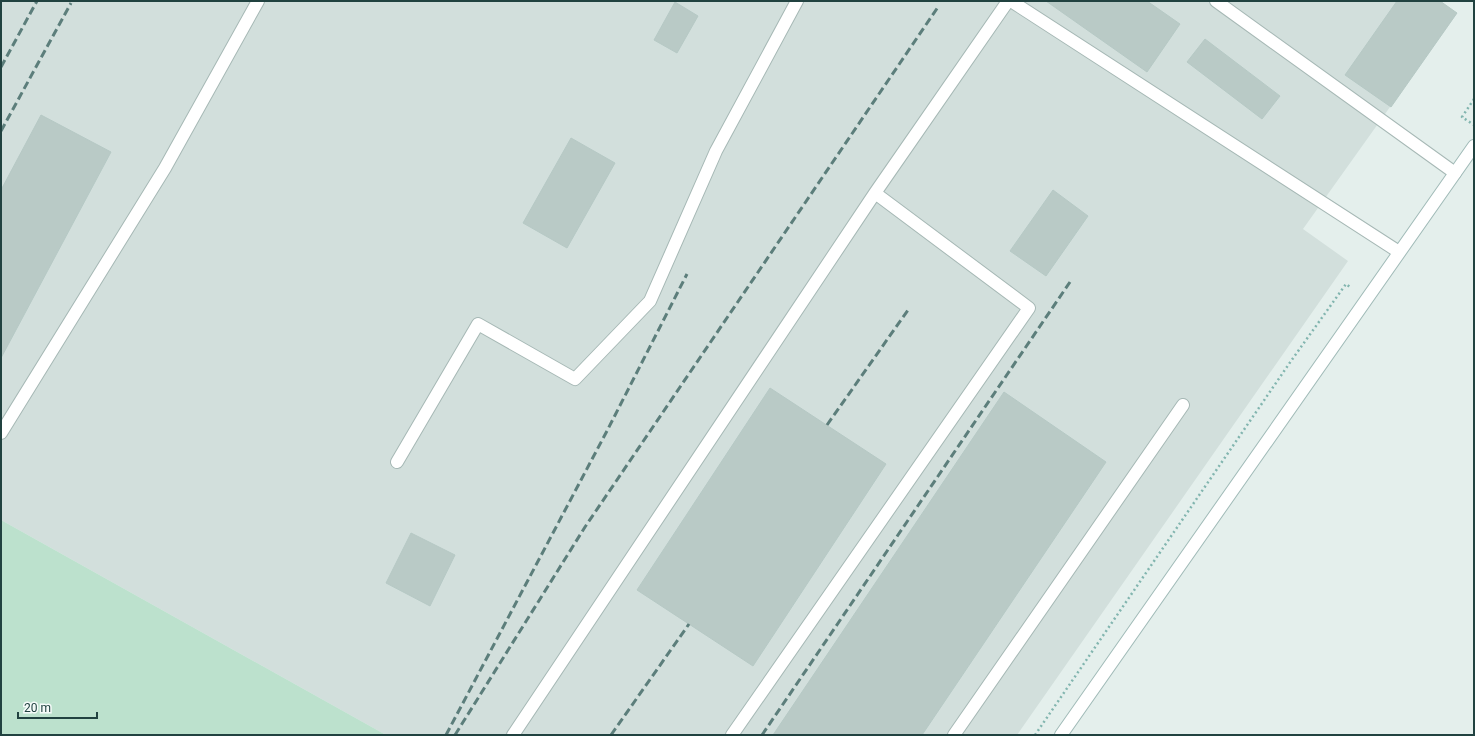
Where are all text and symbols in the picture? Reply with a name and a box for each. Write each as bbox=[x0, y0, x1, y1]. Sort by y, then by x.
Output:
scale bar bbox=[18, 694, 97, 720]
text: 20 m bbox=[24, 701, 51, 715]

